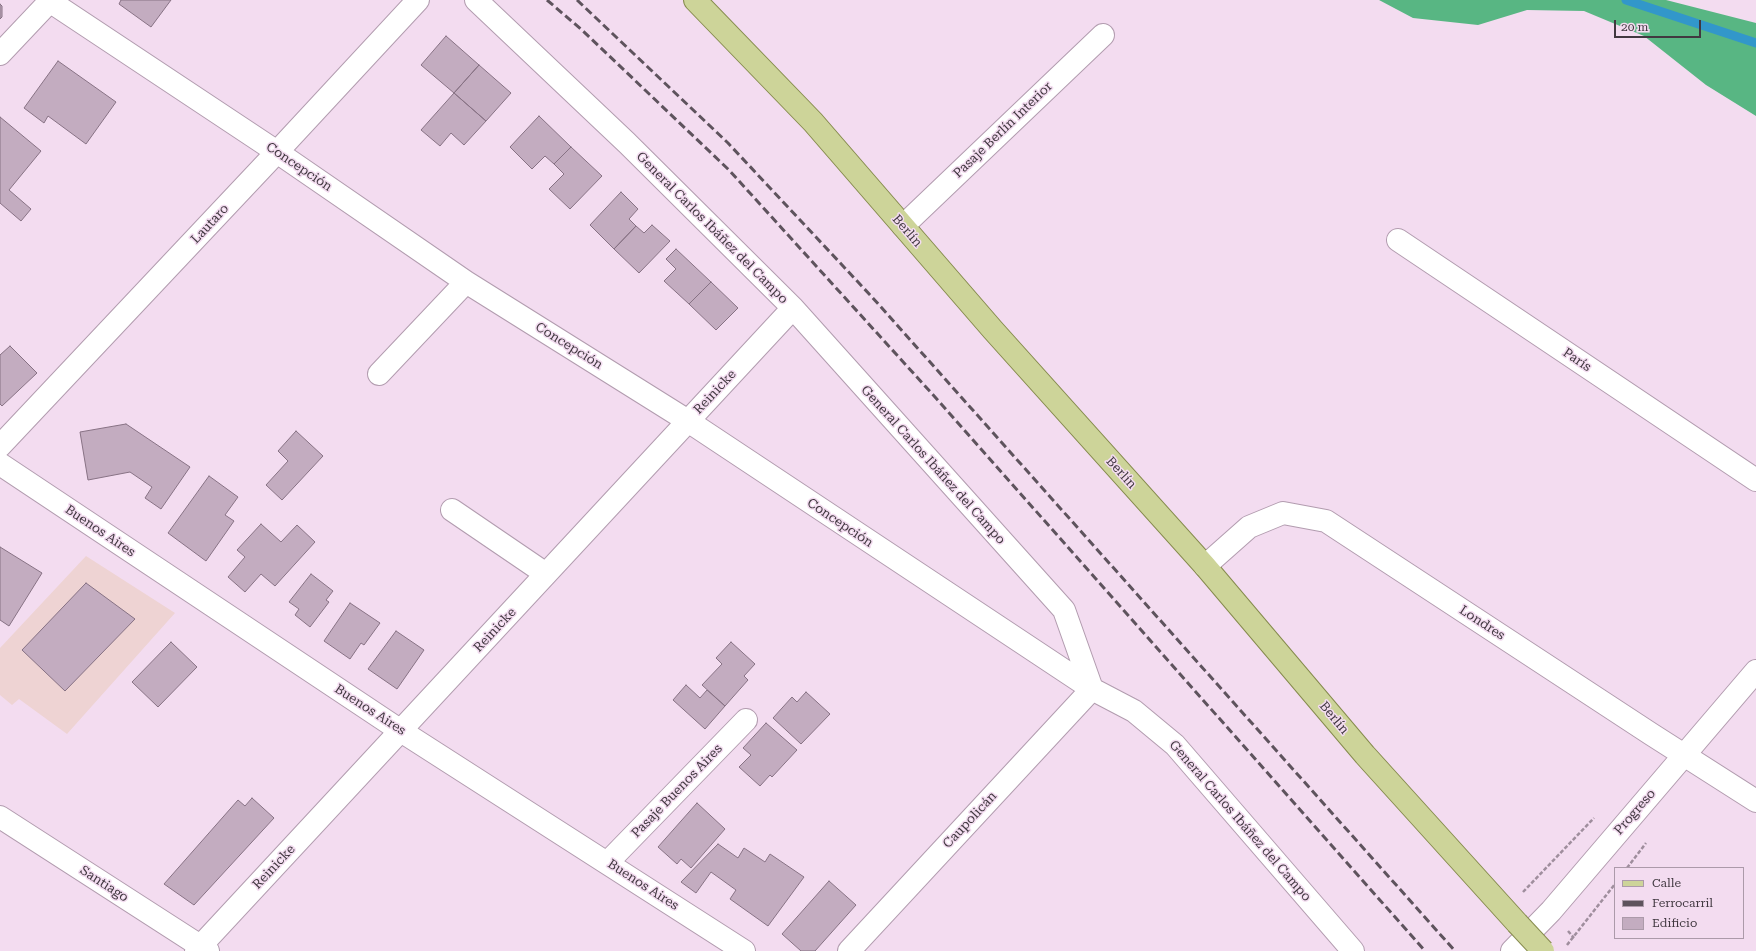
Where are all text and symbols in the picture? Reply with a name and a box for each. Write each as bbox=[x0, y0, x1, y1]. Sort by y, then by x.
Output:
scale bar bbox=[1616, 12, 1703, 38]
text: 20 m bbox=[1621, 20, 1648, 34]
street label: Pasaje Berlín Interior bbox=[950, 79, 1056, 181]
street label: Concepción bbox=[263, 139, 335, 195]
street label: General Carlos Ibáñez del Campo bbox=[633, 149, 791, 307]
street label: Lautaro bbox=[188, 201, 232, 247]
street label: Berlín bbox=[889, 212, 925, 250]
street label: Concepción bbox=[532, 319, 606, 373]
street label: París bbox=[1560, 345, 1594, 375]
street label: Reinicke bbox=[691, 367, 739, 417]
street label: General Carlos Ibáñez del Campo bbox=[858, 382, 1008, 548]
street label: Berlín bbox=[1103, 454, 1139, 492]
street label: Concepción bbox=[804, 495, 876, 551]
street label: Buenos Aires bbox=[62, 502, 138, 560]
street label: Londres bbox=[1456, 602, 1508, 644]
street label: Reinicke bbox=[471, 605, 519, 655]
street label: Buenos Aires bbox=[332, 681, 408, 739]
street label: Berlín bbox=[1316, 699, 1352, 737]
street label: General Carlos Ibáñez del Campo bbox=[1166, 737, 1314, 905]
street label: Pasaje Buenos Aires bbox=[628, 741, 726, 841]
street label: Progreso bbox=[1611, 786, 1659, 838]
street label: Caupolicán bbox=[940, 788, 1000, 852]
street label: Reinicke bbox=[250, 842, 298, 892]
street label: Buenos Aires bbox=[605, 856, 681, 914]
street label: Santiago bbox=[77, 863, 131, 905]
legend bbox=[1614, 867, 1744, 939]
text: Calle bbox=[1652, 876, 1681, 890]
text: Ferrocarril bbox=[1652, 896, 1713, 910]
text: Edificio bbox=[1652, 916, 1697, 930]

